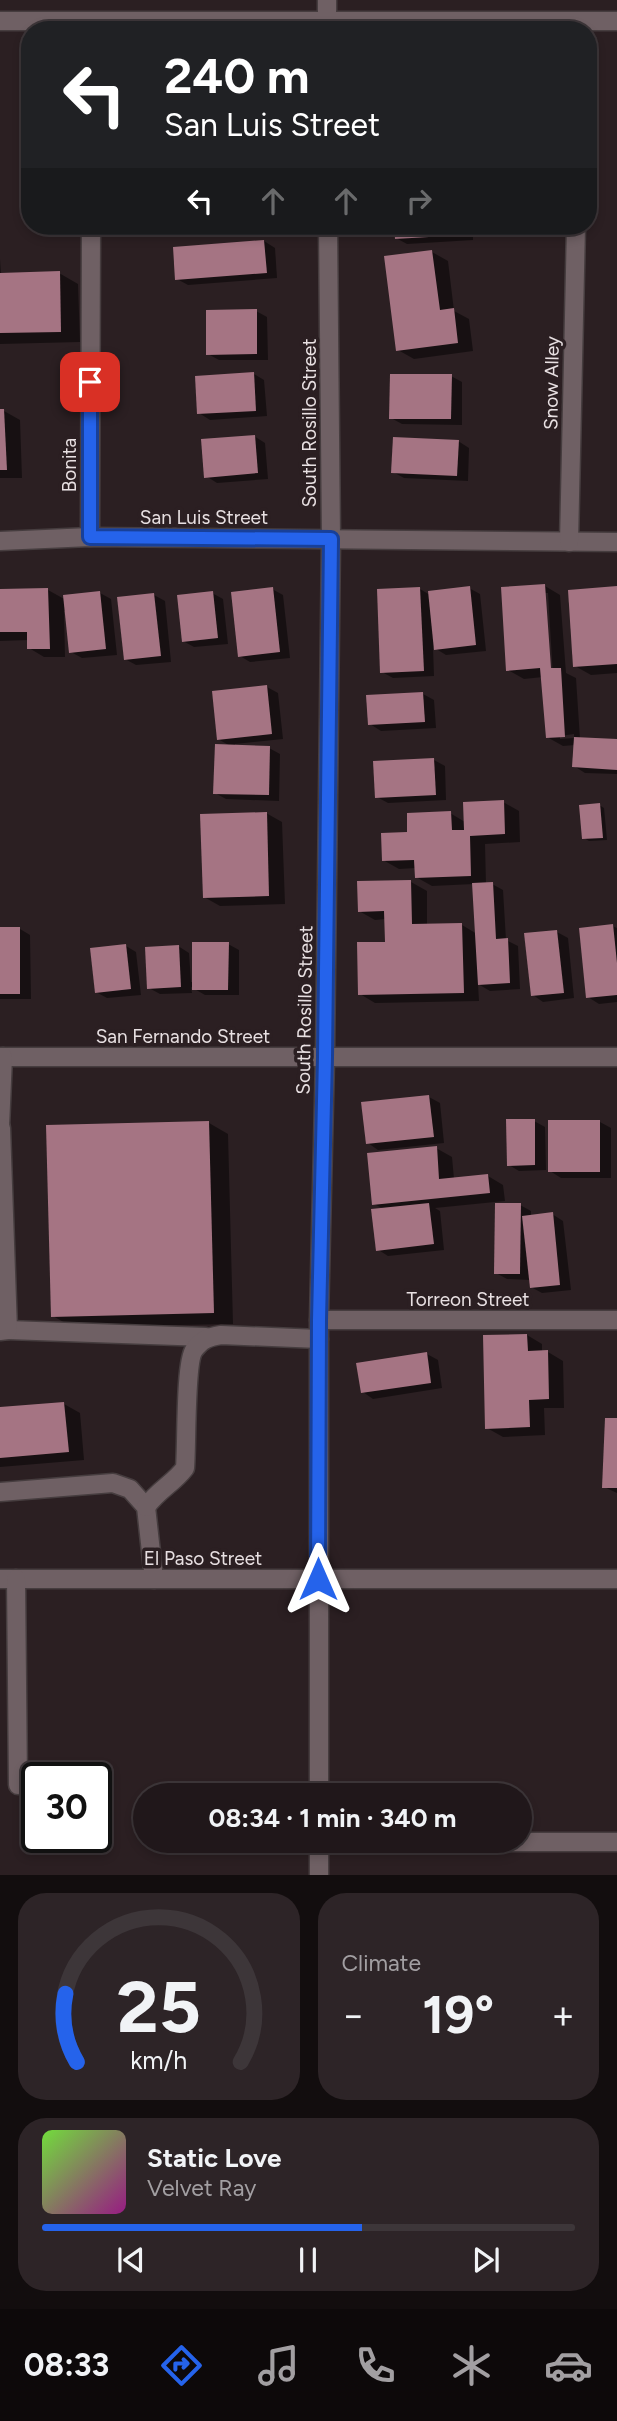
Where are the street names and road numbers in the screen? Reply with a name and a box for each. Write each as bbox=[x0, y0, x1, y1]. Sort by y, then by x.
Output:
street label: Snow Alley bbox=[539, 336, 564, 430]
street label: South Rosillo Street bbox=[298, 338, 321, 508]
street label: Bonita bbox=[58, 438, 81, 492]
street label: San Luis Street bbox=[140, 506, 268, 529]
street label: South Rosillo Street bbox=[292, 925, 317, 1095]
street label: San Fernando Street bbox=[96, 1025, 270, 1048]
street label: Torreon Street bbox=[406, 1288, 530, 1311]
street label: El Paso Street bbox=[144, 1547, 262, 1570]

